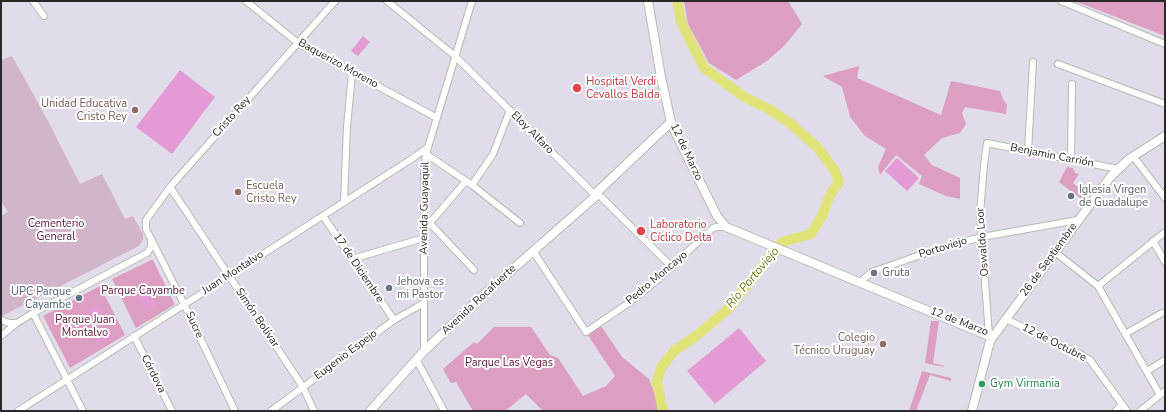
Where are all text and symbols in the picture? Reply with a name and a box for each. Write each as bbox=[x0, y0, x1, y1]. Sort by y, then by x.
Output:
street label: Baquerizo Moreno bbox=[296, 36, 380, 92]
place label: Hospital Verdi Cevallos Balda bbox=[586, 75, 660, 101]
marker: Hospital Verdi Cevallos Balda bbox=[571, 82, 583, 94]
street label: Cristo Rey bbox=[210, 94, 254, 140]
place label: Unidad Educativa Cristo Rey bbox=[41, 97, 127, 123]
marker: Unidad Educativa Cristo Rey bbox=[130, 105, 140, 115]
street label: Eloy Alfaro bbox=[508, 109, 556, 157]
street label: 12 de Marzo bbox=[667, 121, 705, 183]
street label: Benjamin Carrión bbox=[1009, 141, 1095, 171]
street label: Avenida Guayaquil bbox=[418, 162, 432, 254]
place label: Escuela Cristo Rey bbox=[246, 179, 297, 205]
place label: Iglesia Virgen de Guadalupe bbox=[1079, 183, 1148, 209]
marker: Escuela Cristo Rey bbox=[233, 187, 243, 197]
marker: Iglesia Virgen de Guadalupe bbox=[1066, 191, 1076, 201]
street label: Oswaldo Loor bbox=[974, 207, 992, 277]
park label: Cementerio General bbox=[28, 217, 84, 243]
place label: Laboratorio Cíclico Delta bbox=[650, 218, 712, 244]
street label: 26 de Septiembre bbox=[1018, 221, 1080, 299]
marker: Laboratorio Cíclico Delta bbox=[635, 225, 647, 237]
street label: 17 de Diciembre bbox=[330, 231, 386, 305]
street label: Portoviejo bbox=[917, 234, 969, 262]
water label: Río Portoviejo bbox=[723, 245, 783, 311]
street label: Juan Montalvo bbox=[200, 248, 266, 298]
street label: Pedro Moncayo bbox=[624, 248, 690, 308]
street label: Avenida Rocafuerte bbox=[439, 262, 519, 338]
place label: Gruta bbox=[882, 266, 910, 280]
marker: Gruta bbox=[869, 268, 879, 278]
place label: Jehova es mi Pastor bbox=[397, 275, 444, 301]
marker: Jehova es mi Pastor bbox=[384, 283, 394, 293]
park label: Parque Cayambe bbox=[101, 284, 185, 298]
place label: UPC Parque Cayambe bbox=[11, 285, 71, 311]
street label: Simón Bolívar bbox=[232, 286, 282, 350]
marker: UPC Parque Cayambe bbox=[74, 293, 84, 303]
street label: 12 de Marzo bbox=[928, 305, 990, 339]
street label: Sucre bbox=[182, 310, 206, 340]
park label: Parque Juan Montalvo bbox=[55, 313, 115, 339]
street label: 12 de Octubre bbox=[1019, 321, 1089, 365]
street label: Eugenio Espejo bbox=[312, 327, 380, 383]
place label: Colegio Técnico Uruguay bbox=[793, 331, 875, 357]
marker: Colegio Técnico Uruguay bbox=[878, 339, 888, 349]
street label: Córdova bbox=[138, 353, 168, 395]
park label: Parque Las Vegas bbox=[465, 356, 553, 370]
place label: Gym Virmania bbox=[990, 377, 1060, 391]
marker: Gym Virmania bbox=[977, 379, 987, 389]

